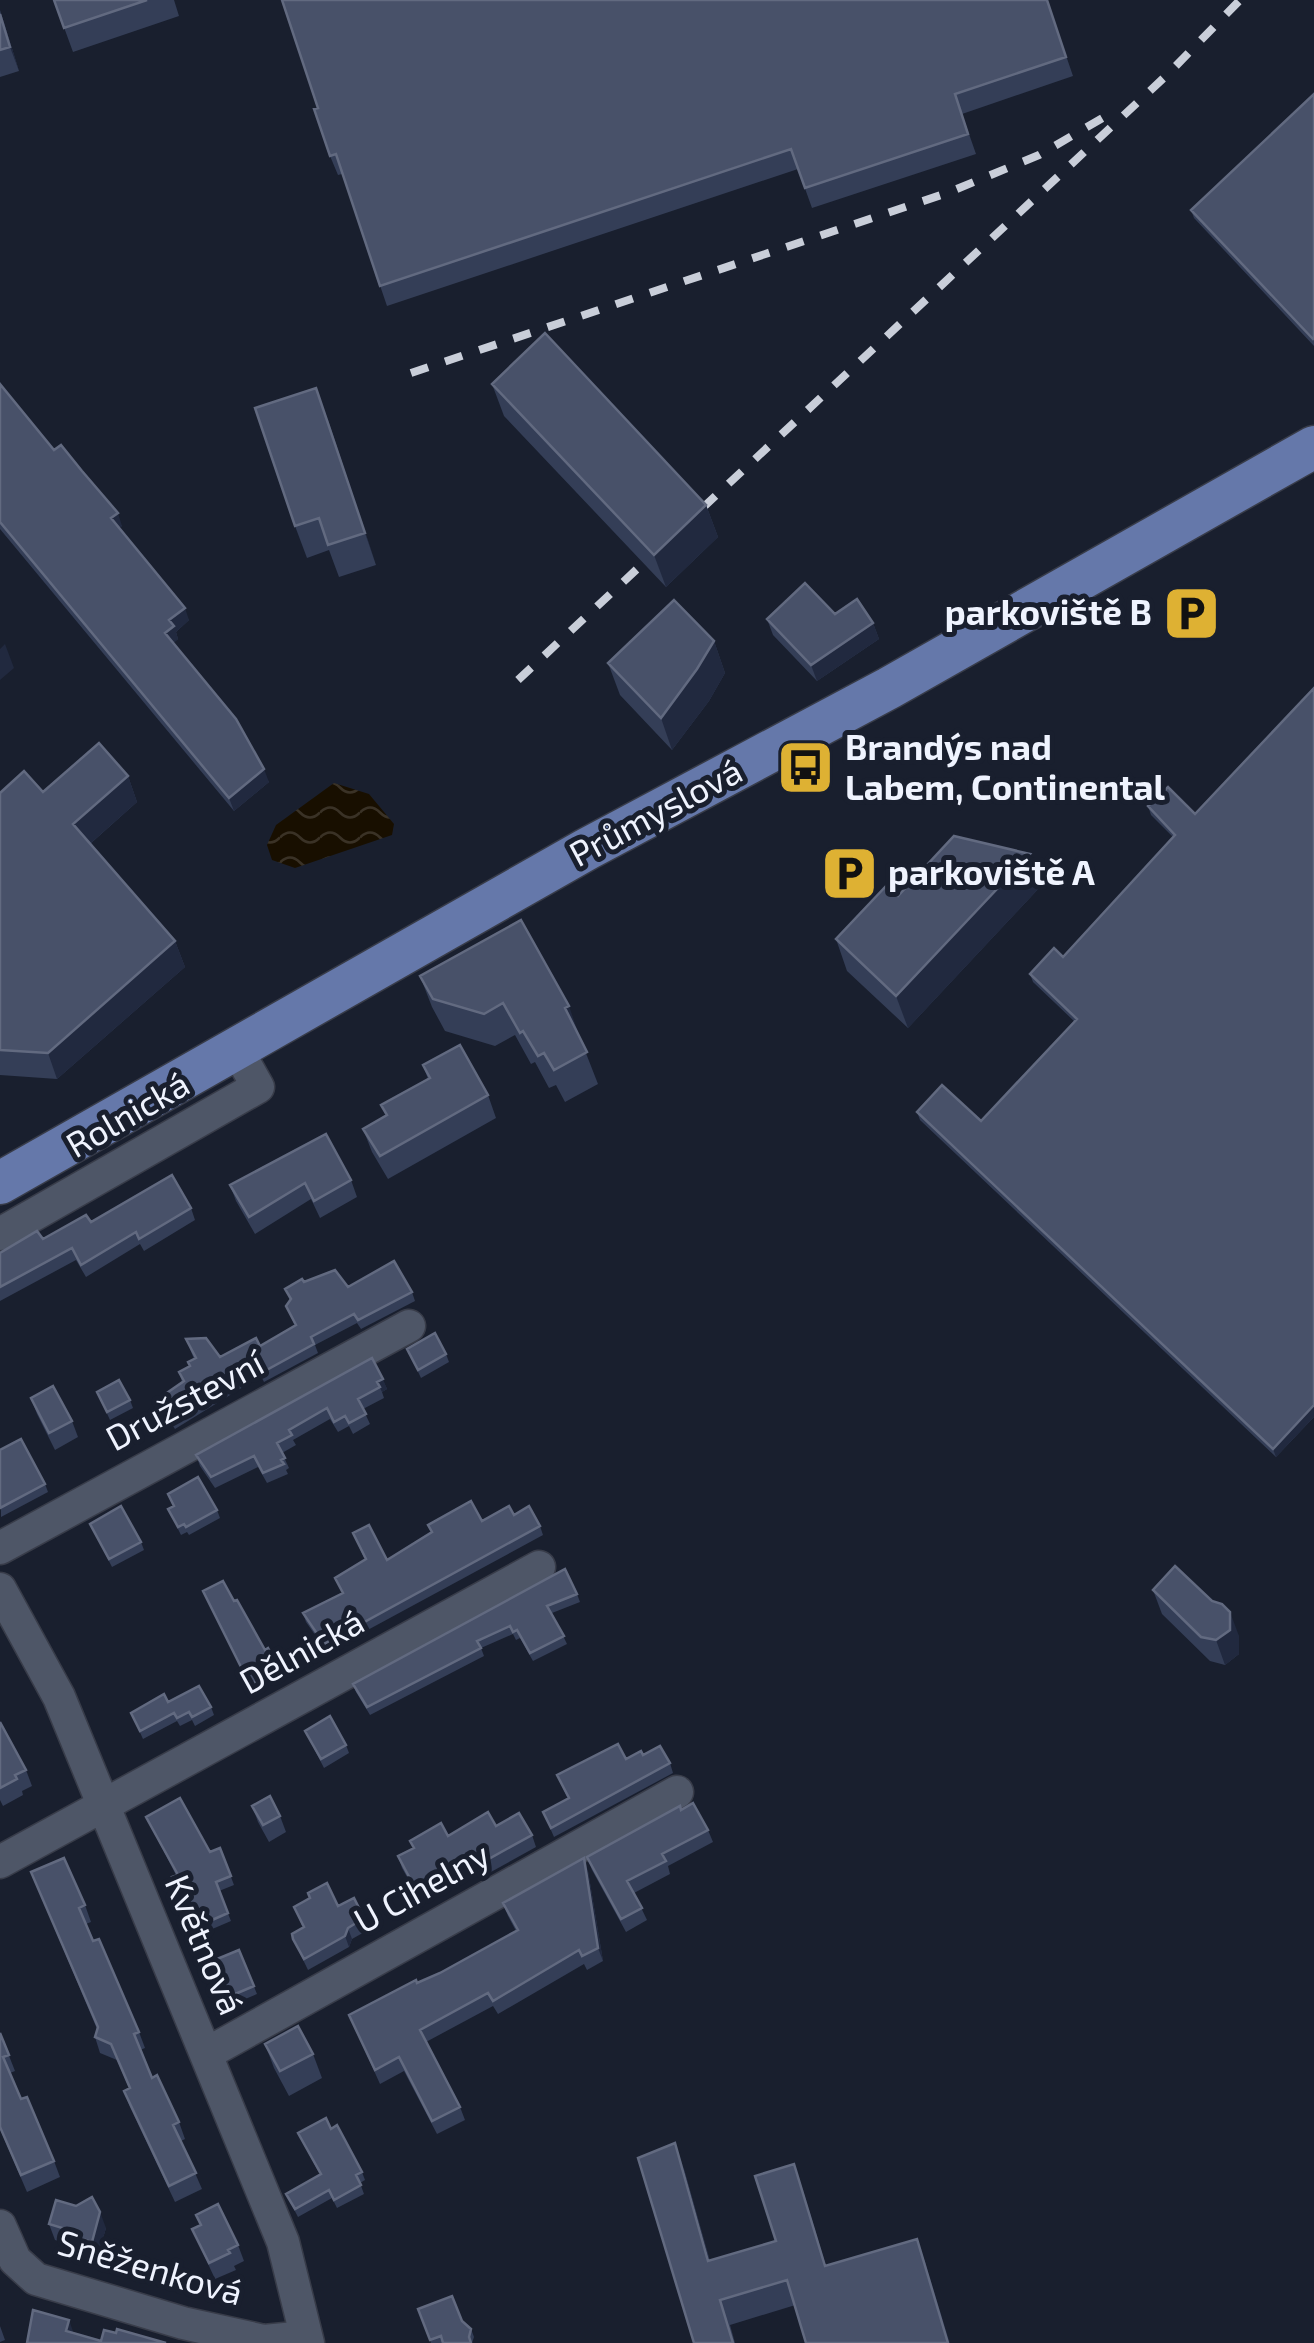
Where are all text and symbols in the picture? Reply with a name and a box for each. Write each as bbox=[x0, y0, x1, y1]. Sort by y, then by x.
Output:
parking icon: parkoviště B bbox=[1161, 583, 1221, 643]
place label: parkoviště B bbox=[945, 590, 1152, 632]
place label: Brandýs nad Labem, Continental bbox=[845, 725, 1165, 807]
bus stop icon: Brandýs nad Labem, Continental bbox=[776, 738, 836, 798]
street label: Průmyslová bbox=[562, 748, 748, 874]
parking icon: parkoviště A bbox=[819, 843, 879, 903]
place label: parkoviště A bbox=[888, 850, 1095, 892]
street label: Rolnická bbox=[58, 1061, 196, 1165]
street label: Družstevní bbox=[98, 1340, 271, 1458]
street label: Dělnická bbox=[232, 1599, 371, 1701]
street label: U Cihelny bbox=[346, 1832, 496, 1941]
street label: Květnová bbox=[158, 1868, 254, 2020]
street label: Sněženková bbox=[53, 2220, 248, 2312]

